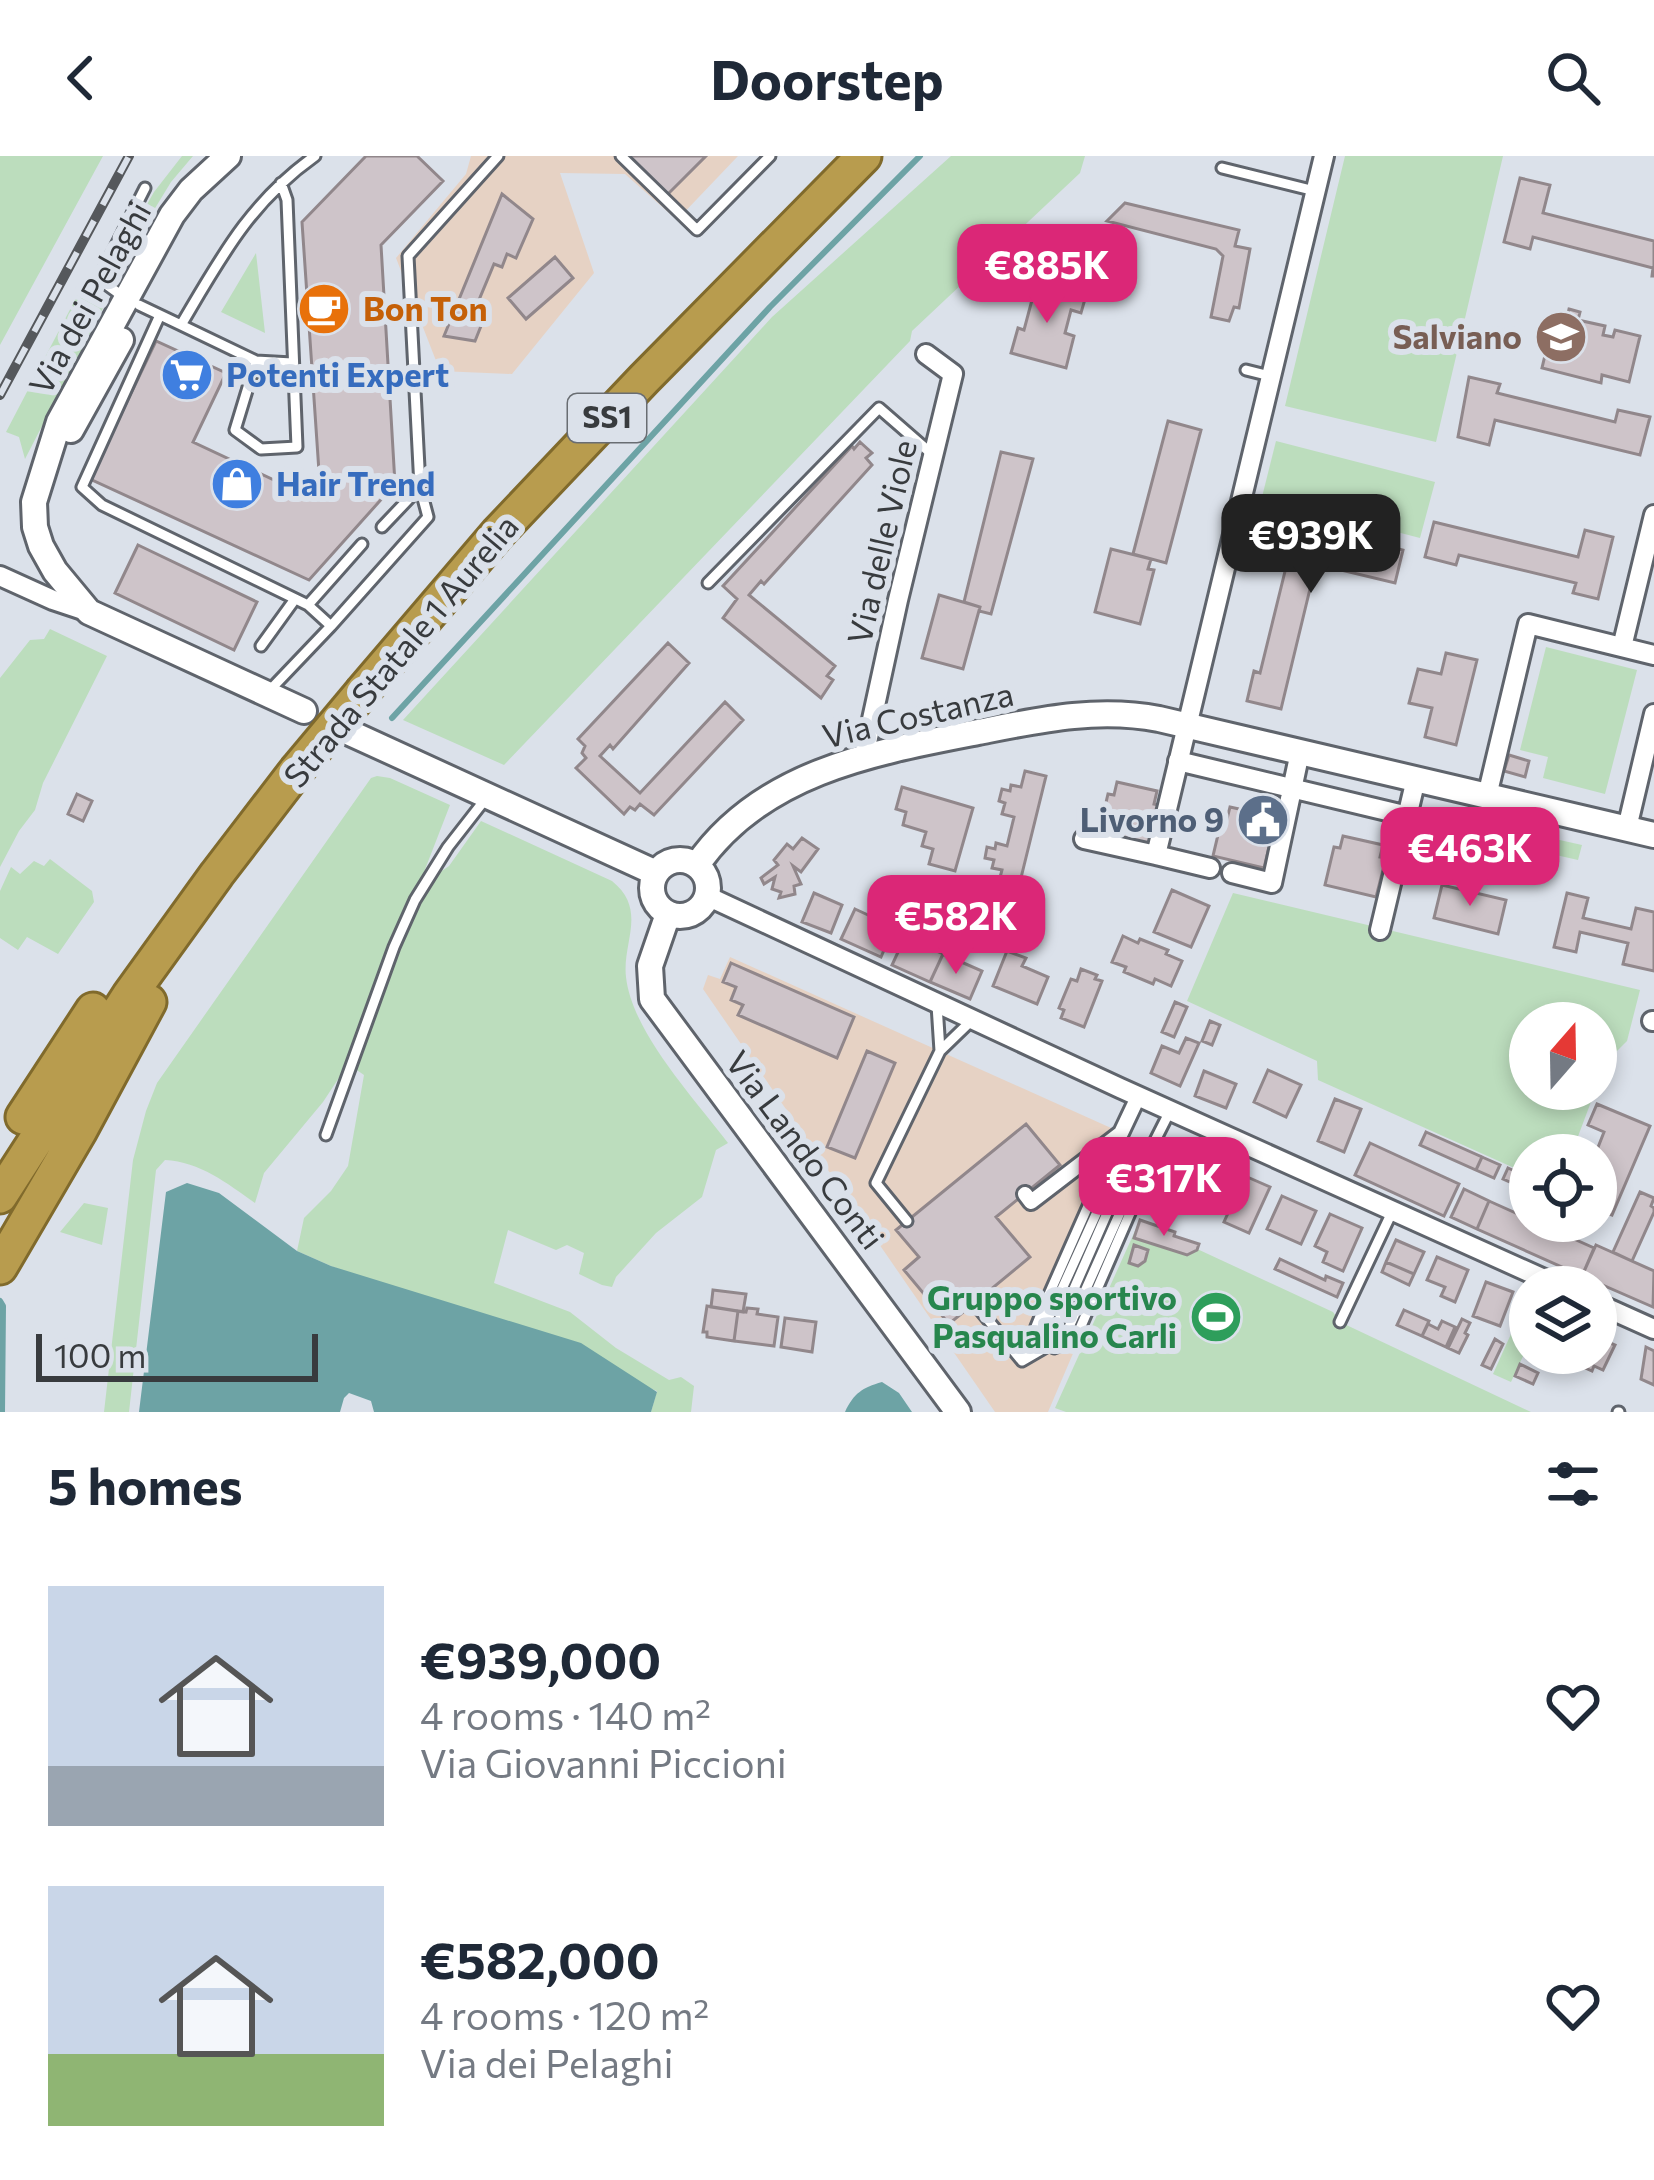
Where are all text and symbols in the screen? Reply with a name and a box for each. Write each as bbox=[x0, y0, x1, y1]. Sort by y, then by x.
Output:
icon: back bbox=[48, 45, 114, 111]
text: Doorstep bbox=[710, 45, 944, 111]
icon: search bbox=[1540, 45, 1606, 111]
street label: Via dei Pelaghi bbox=[19, 194, 159, 401]
pin: €885K bbox=[963, 224, 1131, 326]
text: €885K bbox=[984, 239, 1110, 287]
cafe icon: Bon Ton bbox=[296, 281, 352, 337]
place label: Bon Ton bbox=[363, 287, 488, 328]
school or university icon: Salviano bbox=[1533, 309, 1589, 365]
place label: Salviano bbox=[1392, 315, 1522, 356]
supermarket icon: Potenti Expert bbox=[159, 347, 215, 403]
place label: Potenti Expert bbox=[226, 353, 449, 394]
road number: SS1 bbox=[568, 394, 646, 442]
street label: Via delle Viole bbox=[837, 436, 924, 648]
shop icon: Hair Trend bbox=[209, 456, 265, 512]
place label: Hair Trend bbox=[276, 462, 435, 503]
pin: €939K bbox=[1227, 494, 1395, 596]
street label: Strada Statale 1 Aurelia bbox=[274, 505, 526, 795]
text: €939K bbox=[1248, 509, 1374, 557]
street label: Via Costanza bbox=[818, 672, 1017, 755]
public building icon: Livorno 9 bbox=[1235, 792, 1291, 848]
place label: Livorno 9 bbox=[1080, 798, 1224, 839]
pin: €463K bbox=[1386, 807, 1554, 909]
text: €463K bbox=[1407, 822, 1533, 870]
pin: €582K bbox=[872, 875, 1040, 977]
text: €582K bbox=[894, 890, 1018, 938]
north arrow bbox=[1509, 1002, 1617, 1110]
map controls bbox=[1509, 1002, 1617, 1374]
street label: Via Lando Conti bbox=[718, 1042, 894, 1257]
button: locate bbox=[1509, 1134, 1617, 1242]
pin: €317K bbox=[1080, 1137, 1248, 1239]
text: €317K bbox=[1106, 1152, 1222, 1200]
button: layers bbox=[1509, 1266, 1617, 1374]
place label: Gruppo sportivo Pasqualino Carli bbox=[927, 1276, 1177, 1355]
sports icon: Gruppo sportivo Pasqualino Carli bbox=[1188, 1289, 1244, 1345]
scale bar bbox=[36, 1328, 318, 1381]
text: 100 m bbox=[54, 1334, 146, 1375]
icon: filters bbox=[1540, 1451, 1606, 1517]
text: 5 homes bbox=[48, 1453, 243, 1516]
text: €939,000 bbox=[420, 1627, 661, 1690]
icon: home bbox=[144, 1634, 288, 1778]
icon: heart bbox=[1540, 1673, 1606, 1739]
text: 4 rooms · 140 m² bbox=[420, 1690, 711, 1738]
text: Via Giovanni Piccioni bbox=[420, 1738, 787, 1786]
text: €582,000 bbox=[420, 1927, 660, 1990]
icon: home bbox=[144, 1934, 288, 2078]
icon: heart bbox=[1540, 1973, 1606, 2039]
text: 4 rooms · 120 m² bbox=[420, 1990, 709, 2038]
text: Via dei Pelaghi bbox=[420, 2038, 673, 2086]

